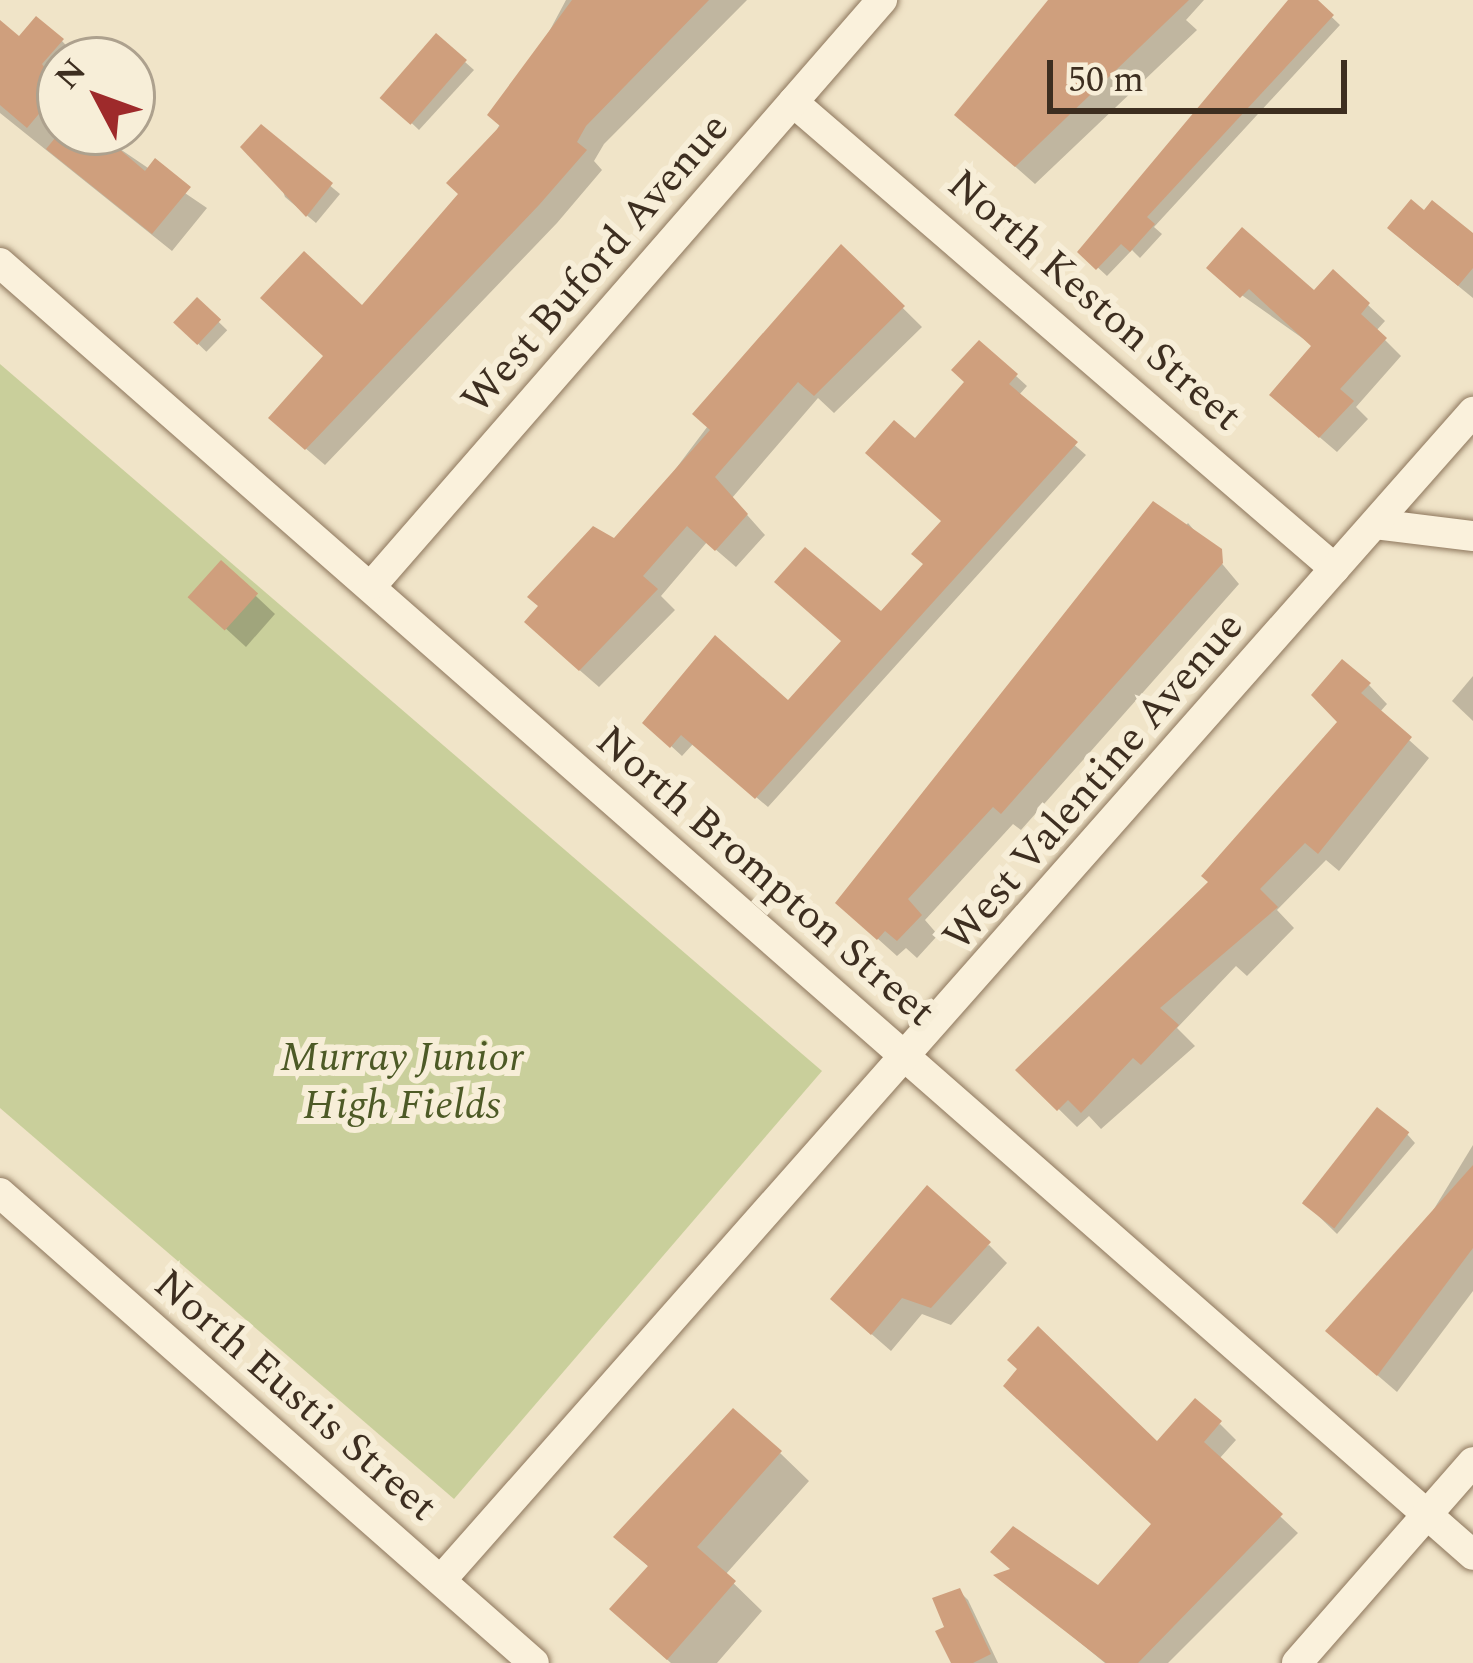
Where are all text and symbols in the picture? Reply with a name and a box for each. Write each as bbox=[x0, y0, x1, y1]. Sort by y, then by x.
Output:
north arrow bbox=[36, 36, 156, 156]
scale bar bbox=[1053, 36, 1353, 110]
text: N bbox=[43, 48, 99, 101]
text: 50 m bbox=[1068, 53, 1144, 108]
street label: West Buford Avenue bbox=[452, 104, 740, 424]
street label: North Keston Street bbox=[937, 160, 1251, 442]
street label: West Valentine Avenue bbox=[933, 602, 1255, 962]
street label: North Brompton Street bbox=[585, 716, 945, 1038]
park label: Murray Junior High Fields bbox=[280, 1033, 524, 1132]
street label: North Eustis Street bbox=[143, 1259, 447, 1533]

